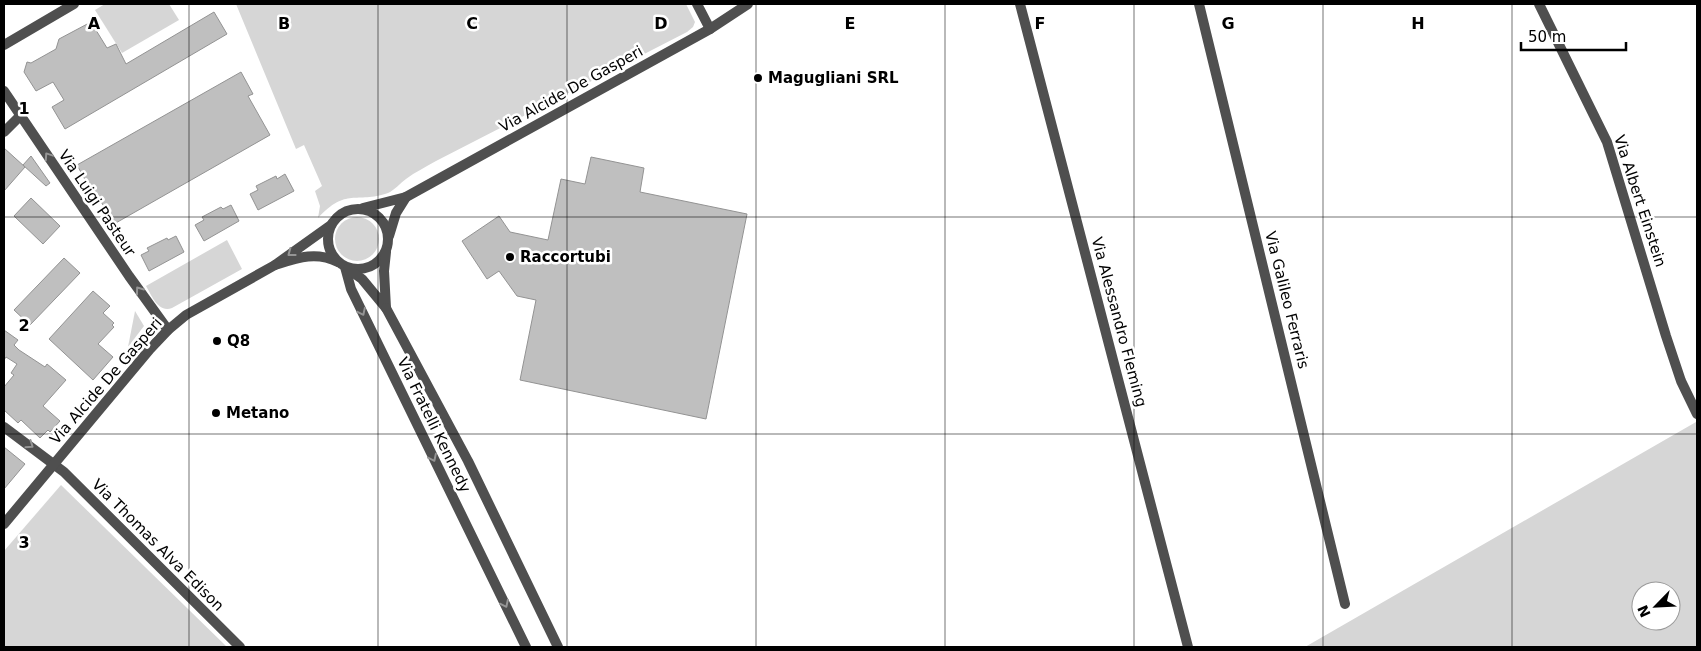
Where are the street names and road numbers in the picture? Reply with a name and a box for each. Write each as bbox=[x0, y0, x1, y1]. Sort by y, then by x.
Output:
street label: Via Alcide De Gasperi bbox=[496, 42, 646, 136]
street label: Via Albert Einstein bbox=[1610, 133, 1670, 269]
street label: Via Luigi Pasteur bbox=[55, 146, 140, 260]
street label: Via Galileo Ferraris bbox=[1261, 229, 1313, 371]
street label: Via Alessandro Fleming bbox=[1088, 235, 1150, 409]
street label: Via Alcide De Gasperi bbox=[46, 314, 166, 448]
street label: Via Fratelli Kennedy bbox=[393, 354, 475, 496]
street label: Via Thomas Alva Edison bbox=[88, 475, 228, 615]

